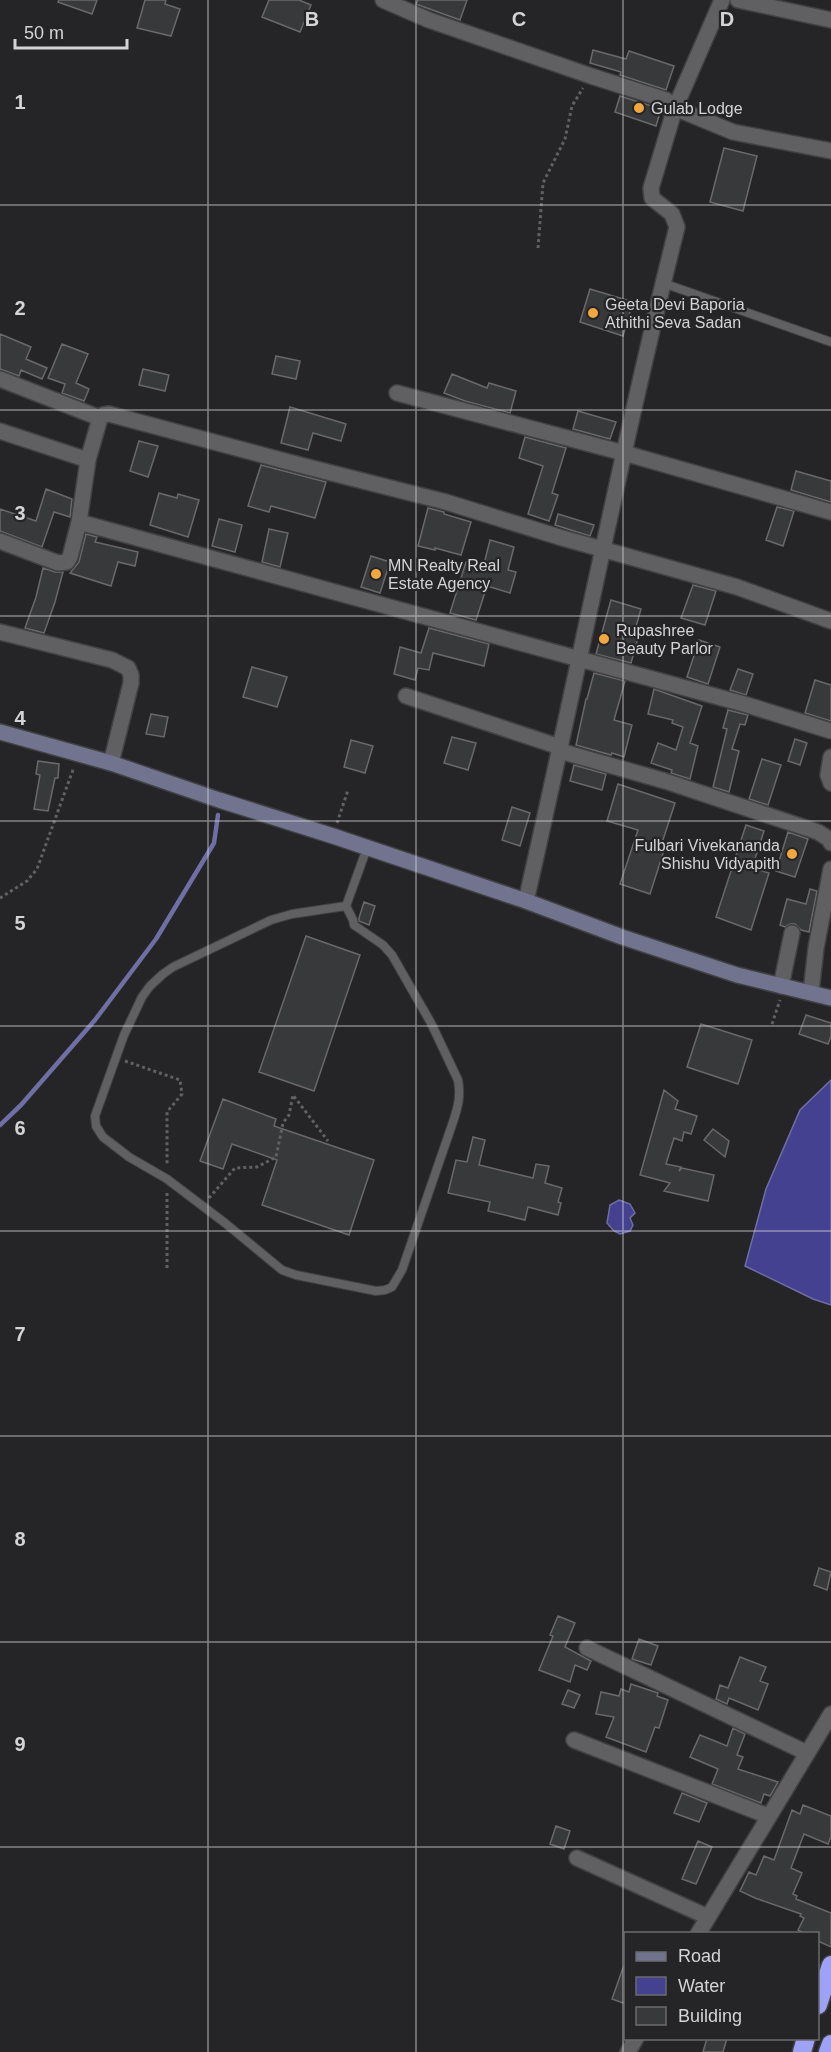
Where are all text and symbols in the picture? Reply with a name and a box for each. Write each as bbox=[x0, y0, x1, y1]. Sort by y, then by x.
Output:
text: B bbox=[305, 8, 319, 30]
text: C bbox=[512, 8, 526, 30]
text: D bbox=[720, 8, 734, 30]
scale bar bbox=[15, 12, 128, 50]
text: 50 m bbox=[24, 23, 64, 43]
text: 1 bbox=[14, 91, 26, 113]
place label: Gulab Lodge bbox=[651, 100, 743, 117]
marker: Gulab Lodge bbox=[632, 101, 646, 115]
place label: Geeta Devi Baporia Athithi Seva Sadan bbox=[605, 296, 745, 331]
text: 2 bbox=[14, 297, 26, 319]
marker: Geeta Devi Baporia Athithi Seva Sadan bbox=[586, 306, 600, 320]
text: 3 bbox=[14, 502, 26, 524]
place label: MN Realty Real Estate Agency bbox=[388, 557, 500, 592]
marker: MN Realty Real Estate Agency bbox=[369, 567, 383, 581]
place label: Rupashree Beauty Parlor bbox=[616, 622, 714, 657]
marker: Rupashree Beauty Parlor bbox=[597, 632, 611, 646]
text: 4 bbox=[14, 707, 26, 729]
place label: Fulbari Vivekananda Shishu Vidyapith bbox=[634, 837, 780, 872]
marker: Fulbari Vivekananda Shishu Vidyapith bbox=[785, 847, 799, 861]
text: 5 bbox=[14, 912, 26, 934]
text: 6 bbox=[14, 1117, 26, 1139]
text: 7 bbox=[14, 1323, 26, 1345]
text: 8 bbox=[14, 1528, 26, 1550]
text: 9 bbox=[14, 1733, 26, 1755]
legend bbox=[624, 1932, 819, 2040]
text: Road bbox=[678, 1946, 721, 1966]
text: Water bbox=[678, 1976, 725, 1996]
text: Building bbox=[678, 2006, 742, 2026]

